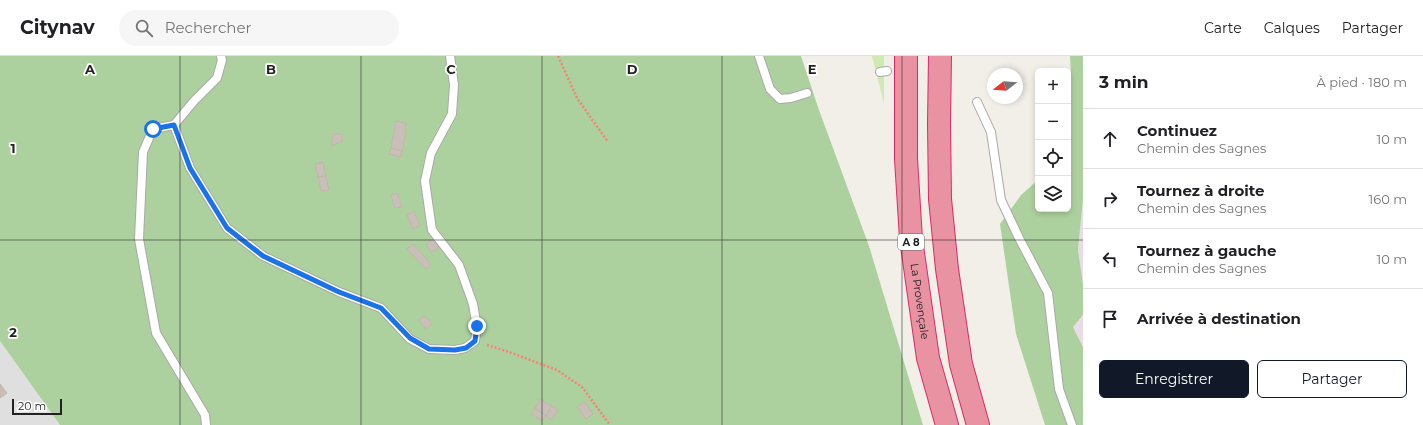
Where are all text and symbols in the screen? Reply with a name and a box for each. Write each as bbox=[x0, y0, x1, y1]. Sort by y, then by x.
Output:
search box bbox=[119, 10, 399, 46]
text: Citynav bbox=[20, 16, 95, 39]
icon: search bbox=[133, 17, 155, 39]
text: Rechercher bbox=[165, 18, 251, 37]
text: Carte bbox=[1204, 19, 1242, 37]
text: Calques bbox=[1264, 19, 1320, 37]
text: Partager bbox=[1342, 19, 1403, 37]
text: A bbox=[84, 61, 96, 77]
text: B bbox=[266, 61, 276, 77]
text: C bbox=[446, 61, 456, 77]
text: D bbox=[627, 61, 638, 77]
text: E bbox=[808, 61, 817, 77]
north arrow bbox=[987, 68, 1023, 104]
map controls bbox=[1035, 68, 1071, 212]
button: + bbox=[1035, 68, 1071, 104]
text: 3 min bbox=[1099, 72, 1149, 92]
text: À pied · 180 m bbox=[1316, 74, 1407, 90]
button: − bbox=[1035, 104, 1071, 140]
route start bbox=[144, 120, 162, 138]
text: Continuez bbox=[1137, 121, 1217, 140]
icon: ahead bbox=[1099, 128, 1121, 150]
text: 10 m bbox=[1377, 131, 1407, 147]
text: 1 bbox=[10, 140, 16, 156]
button: locate bbox=[1035, 140, 1071, 176]
text: Chemin des Sagnes bbox=[1137, 140, 1266, 156]
button: layers bbox=[1035, 176, 1071, 212]
text: Tournez à droite bbox=[1137, 181, 1265, 200]
icon: right bbox=[1099, 188, 1121, 210]
text: 160 m bbox=[1369, 191, 1407, 207]
text: Chemin des Sagnes bbox=[1137, 200, 1266, 216]
road number: A 8 bbox=[898, 234, 924, 250]
text: Tournez à gauche bbox=[1137, 241, 1276, 260]
icon: left bbox=[1099, 248, 1121, 270]
text: 10 m bbox=[1377, 251, 1407, 267]
text: Chemin des Sagnes bbox=[1137, 260, 1266, 276]
street label: La Provençale bbox=[908, 262, 932, 341]
icon: arrive bbox=[1099, 308, 1121, 330]
text: Arrivée à destination bbox=[1137, 309, 1301, 328]
route end bbox=[468, 317, 486, 335]
text: 2 bbox=[9, 324, 17, 340]
button: Enregistrer bbox=[1099, 360, 1249, 398]
button: Partager bbox=[1257, 360, 1407, 398]
scale bar bbox=[12, 397, 62, 416]
text: 20 m bbox=[18, 399, 46, 413]

